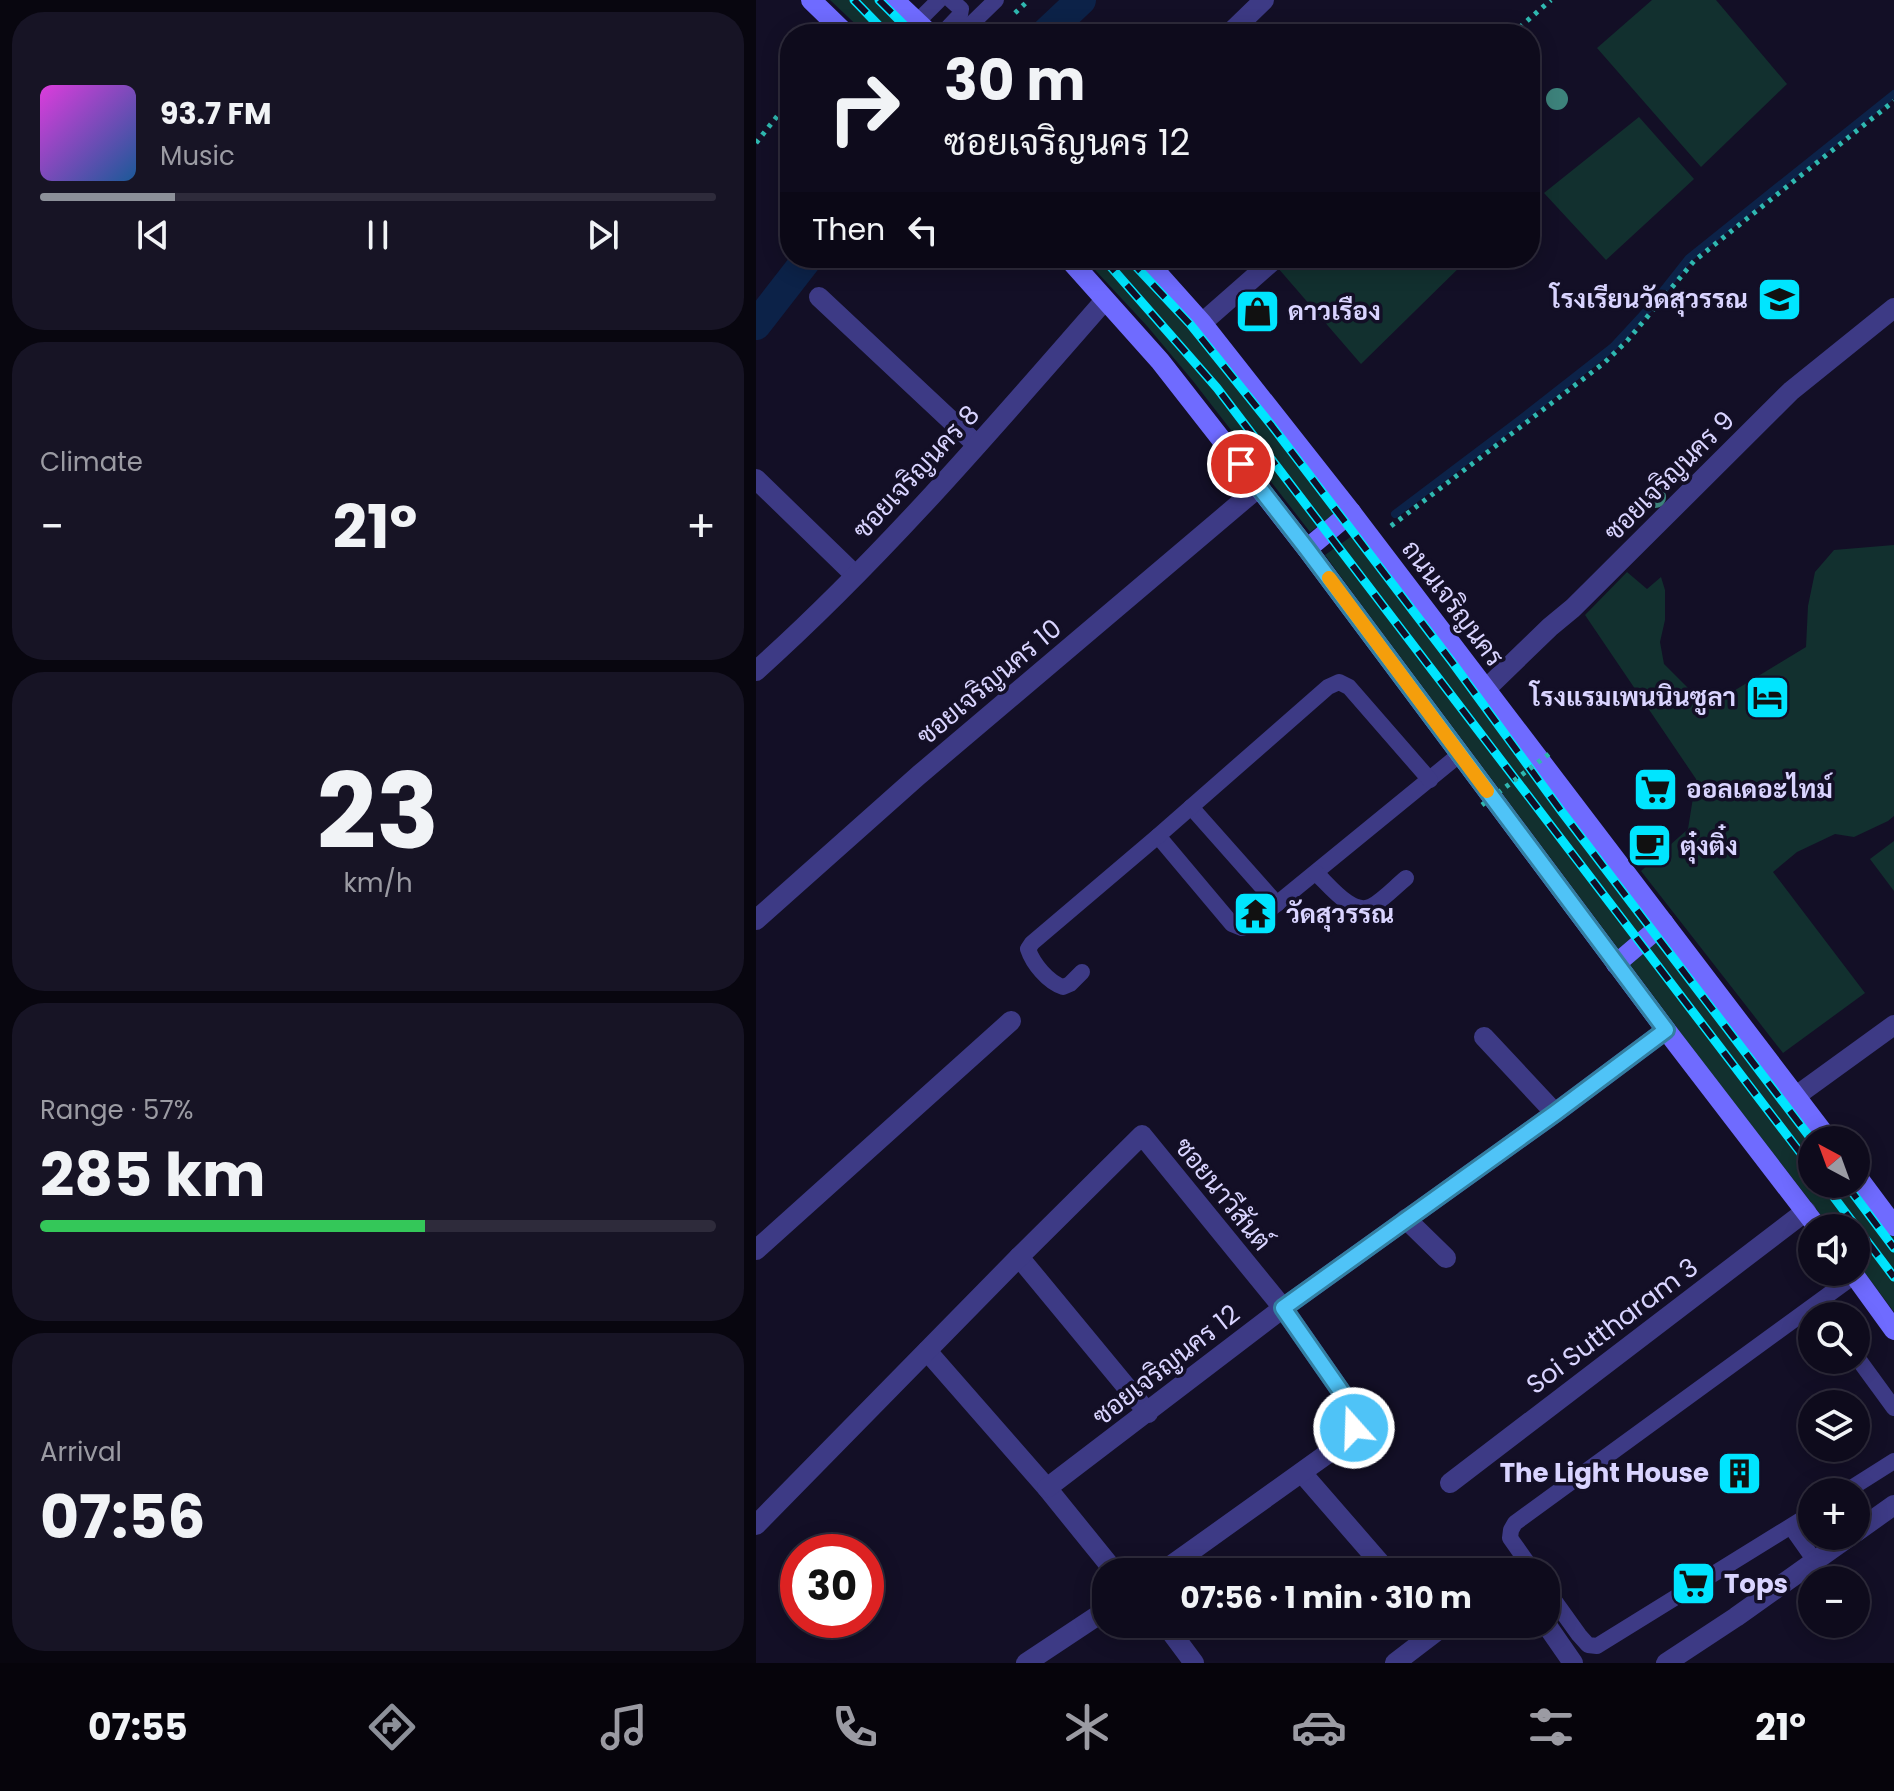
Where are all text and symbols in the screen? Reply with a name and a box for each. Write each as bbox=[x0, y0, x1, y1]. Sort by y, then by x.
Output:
text: 30 m bbox=[944, 41, 1086, 120]
icon: right bbox=[812, 56, 916, 160]
text: 93.7 FM bbox=[160, 92, 271, 135]
text: ซอยเจริญนคร 12 bbox=[944, 117, 1190, 168]
text: Music bbox=[160, 138, 235, 174]
text: Then bbox=[812, 208, 885, 251]
icon: left bbox=[901, 208, 945, 252]
icon: previous bbox=[131, 213, 175, 257]
icon: pause bbox=[356, 213, 400, 257]
icon: next bbox=[581, 213, 625, 257]
school or university icon: โรงเรียนวัดสุวรรณ bbox=[1755, 275, 1803, 323]
place label: โรงเรียนวัดสุวรรณ bbox=[1548, 281, 1748, 317]
shop icon: ดาวเรือง bbox=[1233, 287, 1281, 335]
place label: ดาวเรือง bbox=[1288, 293, 1381, 329]
street label: ซอยเจริญนคร 8 bbox=[845, 397, 987, 547]
street label: ซอยเจริญนคร 9 bbox=[1596, 403, 1742, 549]
pin bbox=[1207, 430, 1275, 498]
icon: arrive bbox=[1219, 442, 1263, 486]
text: Climate bbox=[40, 444, 143, 480]
text: 21° bbox=[333, 485, 417, 569]
text: − bbox=[40, 496, 64, 557]
text: + bbox=[686, 496, 716, 557]
street label: ถนนเจริญนคร bbox=[1394, 532, 1512, 674]
street label: ซอยเจริญนคร 10 bbox=[909, 611, 1069, 753]
hotel icon: โรงแรมเพนนินซูลา bbox=[1743, 673, 1791, 721]
place label: โรงแรมเพนนินซูลา bbox=[1528, 679, 1736, 715]
text: 23 bbox=[317, 739, 439, 884]
supermarket icon: ออลเดอะไทม์ bbox=[1631, 765, 1679, 813]
place label: ออลเดอะไทม์ bbox=[1686, 771, 1834, 807]
cafe icon: ตุ๋งติ๋ง bbox=[1625, 822, 1673, 870]
place label: ตุ๋งติ๋ง bbox=[1680, 824, 1738, 864]
text: km/h bbox=[343, 865, 413, 901]
temple icon: วัดสุวรรณ bbox=[1231, 890, 1279, 938]
place label: วัดสุวรรณ bbox=[1286, 896, 1394, 932]
text: Range · 57% bbox=[40, 1092, 193, 1128]
north arrow bbox=[1798, 1126, 1870, 1198]
map controls bbox=[1798, 1126, 1870, 1638]
street label: ซอยนาวีสันต์ bbox=[1166, 1130, 1280, 1258]
text: 285 km bbox=[40, 1133, 265, 1217]
button: sound bbox=[1798, 1214, 1870, 1286]
street label: Soi Suttharam 3 bbox=[1519, 1249, 1705, 1403]
street label: ซอยเจริญนคร 12 bbox=[1085, 1296, 1247, 1434]
button: search bbox=[1798, 1302, 1870, 1374]
position arrow bbox=[1312, 1386, 1396, 1470]
button: layers bbox=[1798, 1390, 1870, 1462]
text: Arrival bbox=[40, 1434, 122, 1470]
building icon: The Light House bbox=[1716, 1449, 1764, 1497]
place label: The Light House bbox=[1500, 1455, 1709, 1491]
text: 07:56 bbox=[40, 1475, 205, 1559]
button: + bbox=[1798, 1478, 1870, 1550]
speed limit sign: 30 bbox=[780, 1534, 884, 1638]
supermarket icon: Tops bbox=[1669, 1560, 1717, 1608]
place label: Tops bbox=[1724, 1566, 1788, 1602]
button: − bbox=[1798, 1566, 1870, 1638]
text: 07:56 · 1 min · 310 m bbox=[1180, 1576, 1472, 1619]
icon: directions bbox=[364, 1699, 420, 1755]
icon: music bbox=[596, 1699, 652, 1755]
icon: phone bbox=[827, 1699, 883, 1755]
icon: climate bbox=[1059, 1699, 1115, 1755]
icon: car bbox=[1291, 1699, 1347, 1755]
icon: filters bbox=[1523, 1699, 1579, 1755]
text: 07:55 bbox=[88, 1702, 188, 1753]
text: 21° bbox=[1755, 1702, 1806, 1753]

